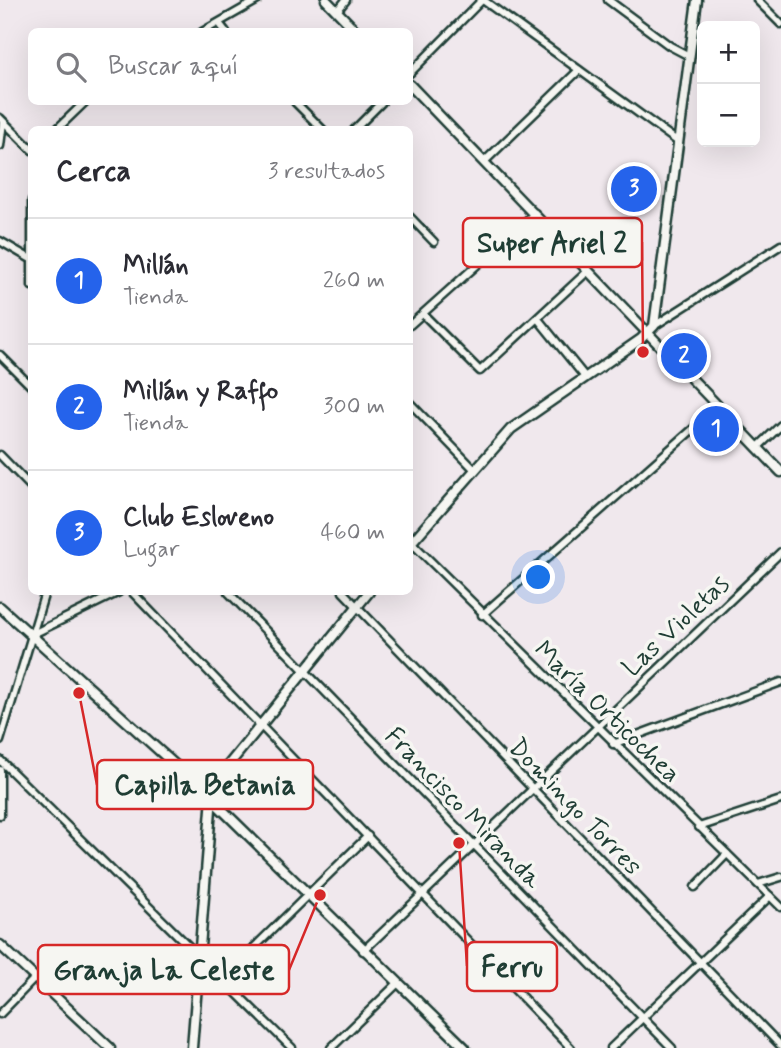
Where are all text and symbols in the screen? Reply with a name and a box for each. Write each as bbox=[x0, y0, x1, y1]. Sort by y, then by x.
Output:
map controls bbox=[697, 21, 760, 147]
button: + bbox=[697, 21, 760, 84]
search box bbox=[28, 28, 413, 105]
icon: search bbox=[52, 48, 90, 86]
text: Buscar aquí bbox=[108, 50, 239, 84]
button: − bbox=[697, 84, 760, 147]
text: Cerca bbox=[56, 152, 131, 191]
text: 3 resultados bbox=[268, 157, 385, 187]
pin: 3 bbox=[611, 163, 657, 215]
callout: Super Ariel 2 bbox=[463, 218, 642, 267]
text: Super Ariel 2 bbox=[477, 226, 627, 263]
text: Millán bbox=[123, 249, 189, 283]
text: 1 bbox=[74, 266, 84, 296]
text: 260 m bbox=[323, 266, 385, 296]
text: Tienda bbox=[123, 283, 188, 313]
pin: 2 bbox=[661, 330, 707, 382]
text: Millán y Raffo bbox=[123, 375, 278, 409]
text: 2 bbox=[73, 392, 85, 422]
text: 300 m bbox=[323, 392, 385, 422]
pin: 1 bbox=[693, 403, 739, 455]
text: Tienda bbox=[123, 409, 188, 439]
text: Club Esloveno bbox=[123, 501, 274, 535]
text: 3 bbox=[74, 518, 84, 548]
text: 460 m bbox=[321, 518, 385, 548]
text: Lugar bbox=[123, 535, 180, 565]
your location bbox=[521, 560, 555, 594]
street label: Las Violetas bbox=[616, 568, 737, 685]
street label: María Orticochea bbox=[526, 634, 687, 791]
street label: Francisco Miranda bbox=[377, 720, 549, 897]
street label: Domingo Torres bbox=[500, 731, 649, 883]
callout: Capilla Betania bbox=[97, 760, 313, 809]
text: Capilla Betania bbox=[114, 768, 296, 805]
callout: Ferru bbox=[467, 942, 557, 991]
callout: Granja La Celeste bbox=[38, 945, 289, 994]
text: Ferru bbox=[481, 950, 543, 987]
text: Granja La Celeste bbox=[53, 953, 275, 990]

